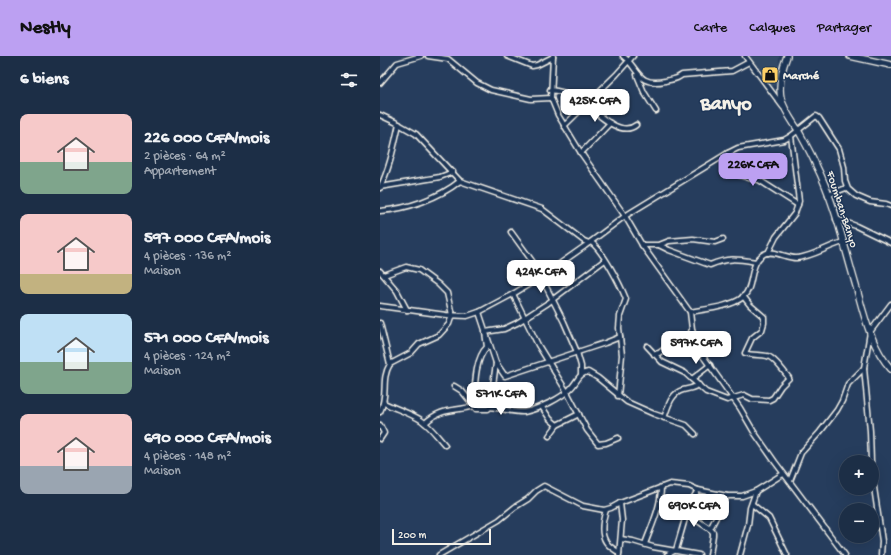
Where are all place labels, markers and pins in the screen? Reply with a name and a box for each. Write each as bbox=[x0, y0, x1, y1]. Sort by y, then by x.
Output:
shop icon: Marché bbox=[760, 65, 780, 85]
place label: Marché bbox=[783, 70, 820, 84]
pin: 425K CFA bbox=[554, 89, 636, 123]
pin: 226K CFA bbox=[712, 153, 794, 187]
pin: 424K CFA bbox=[500, 260, 582, 294]
pin: 597K CFA bbox=[655, 331, 737, 365]
pin: 571K CFA bbox=[460, 382, 542, 416]
pin: 690K CFA bbox=[653, 494, 735, 528]

